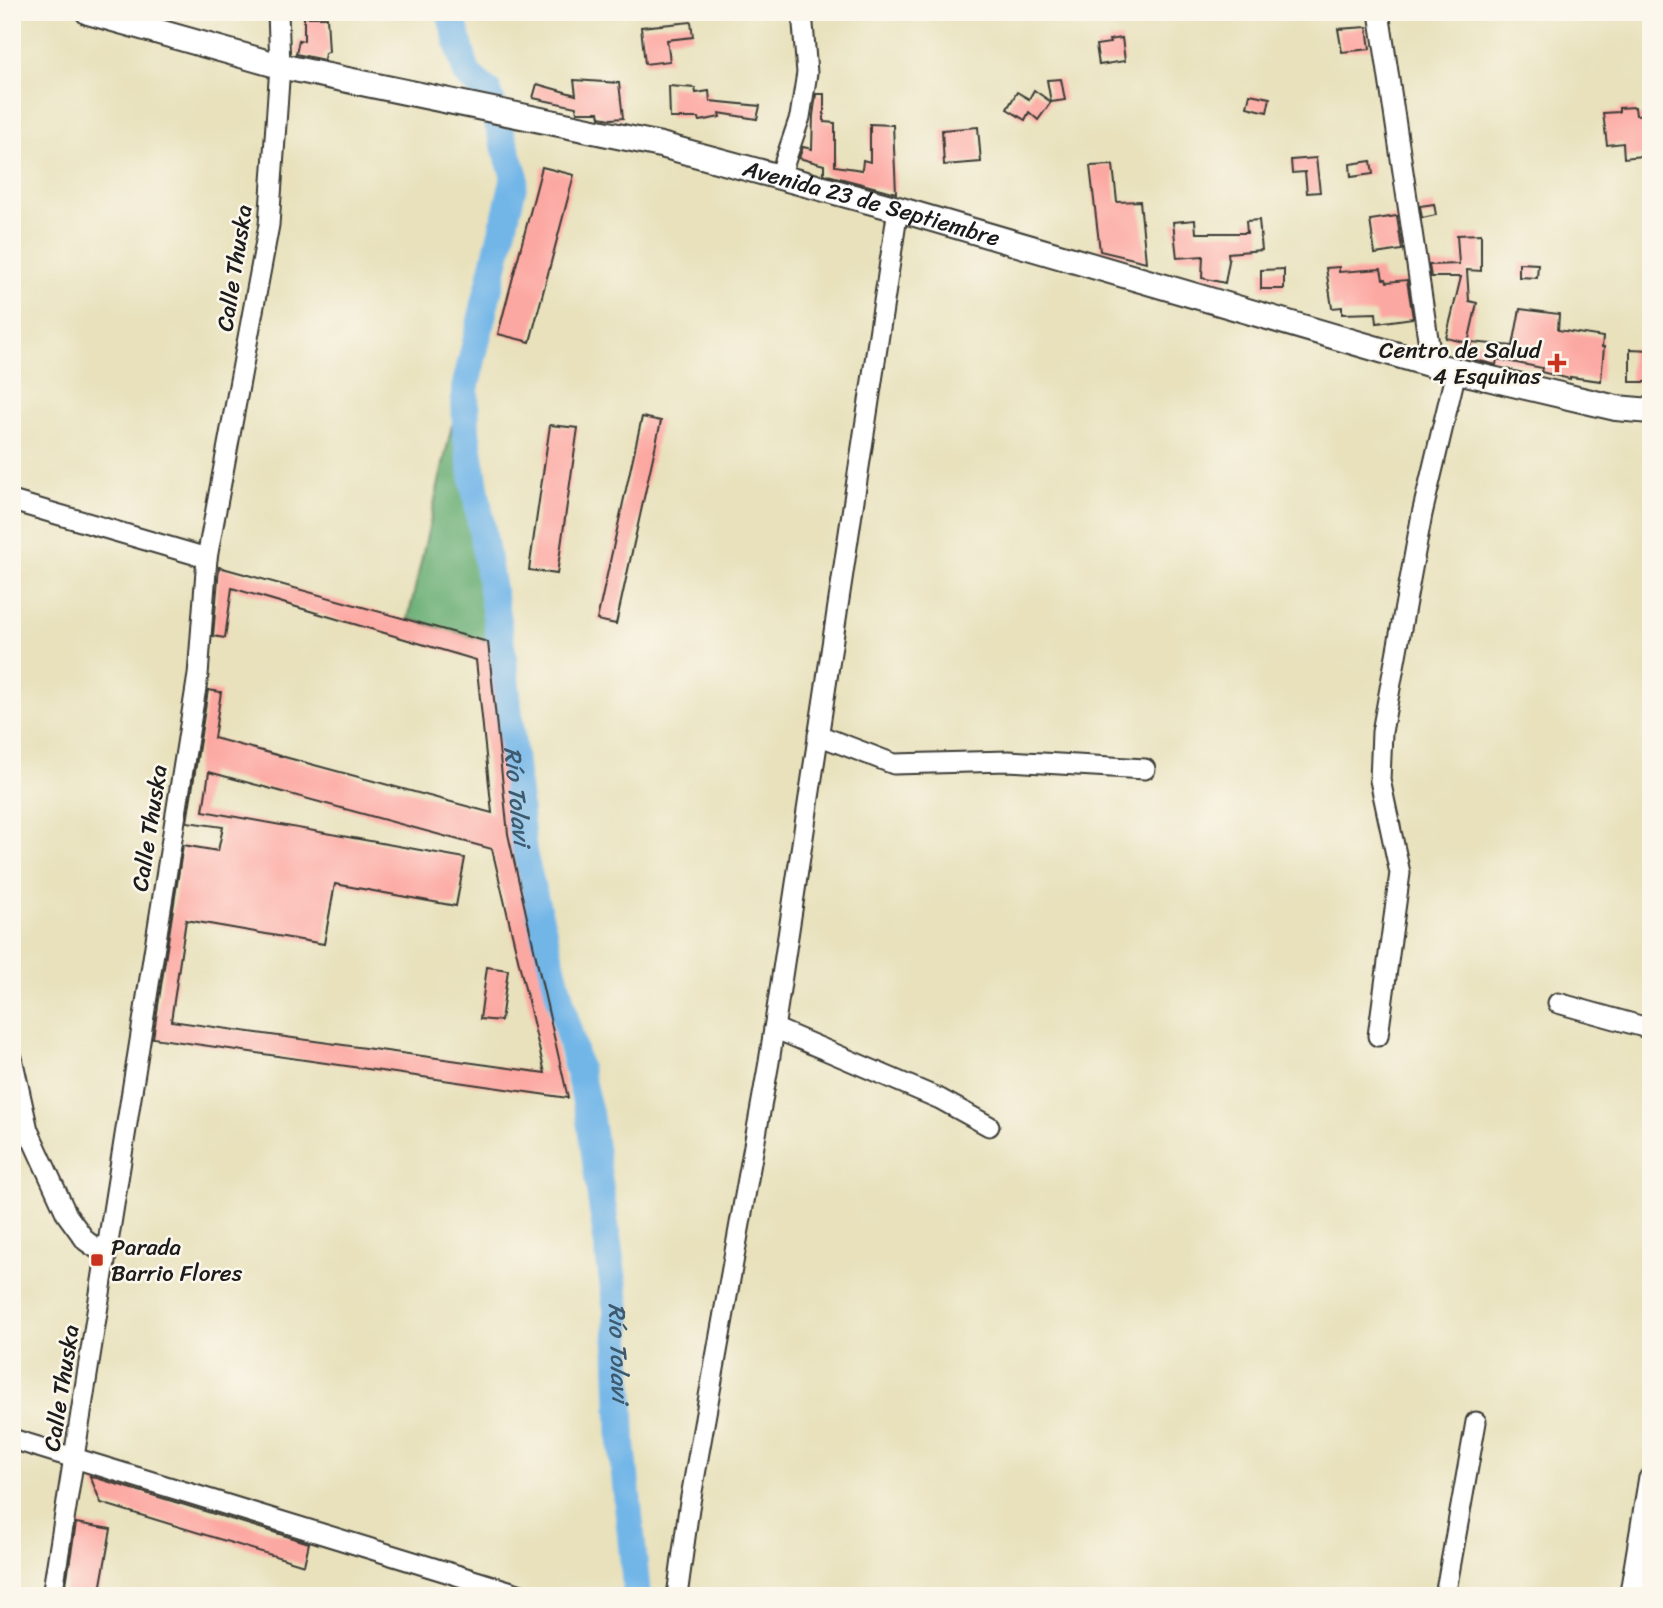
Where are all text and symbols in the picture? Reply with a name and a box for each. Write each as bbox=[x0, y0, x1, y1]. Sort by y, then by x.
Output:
street label: Avenida 23 de Septiembre bbox=[738, 148, 1005, 259]
street label: Calle Thuska bbox=[204, 202, 265, 334]
place label: Centro de Salud 4 Esquinas bbox=[1379, 330, 1543, 397]
marker: Centro de Salud 4 Esquinas bbox=[1547, 353, 1567, 373]
water label: Río Tolavi bbox=[491, 745, 544, 852]
street label: Calle Thuska bbox=[119, 762, 180, 894]
place label: Parada Barrio Flores bbox=[111, 1227, 243, 1294]
marker: Parada Barrio Flores bbox=[89, 1252, 105, 1268]
water label: Río Tolavi bbox=[596, 1302, 642, 1407]
street label: Calle Thuska bbox=[31, 1322, 92, 1454]

